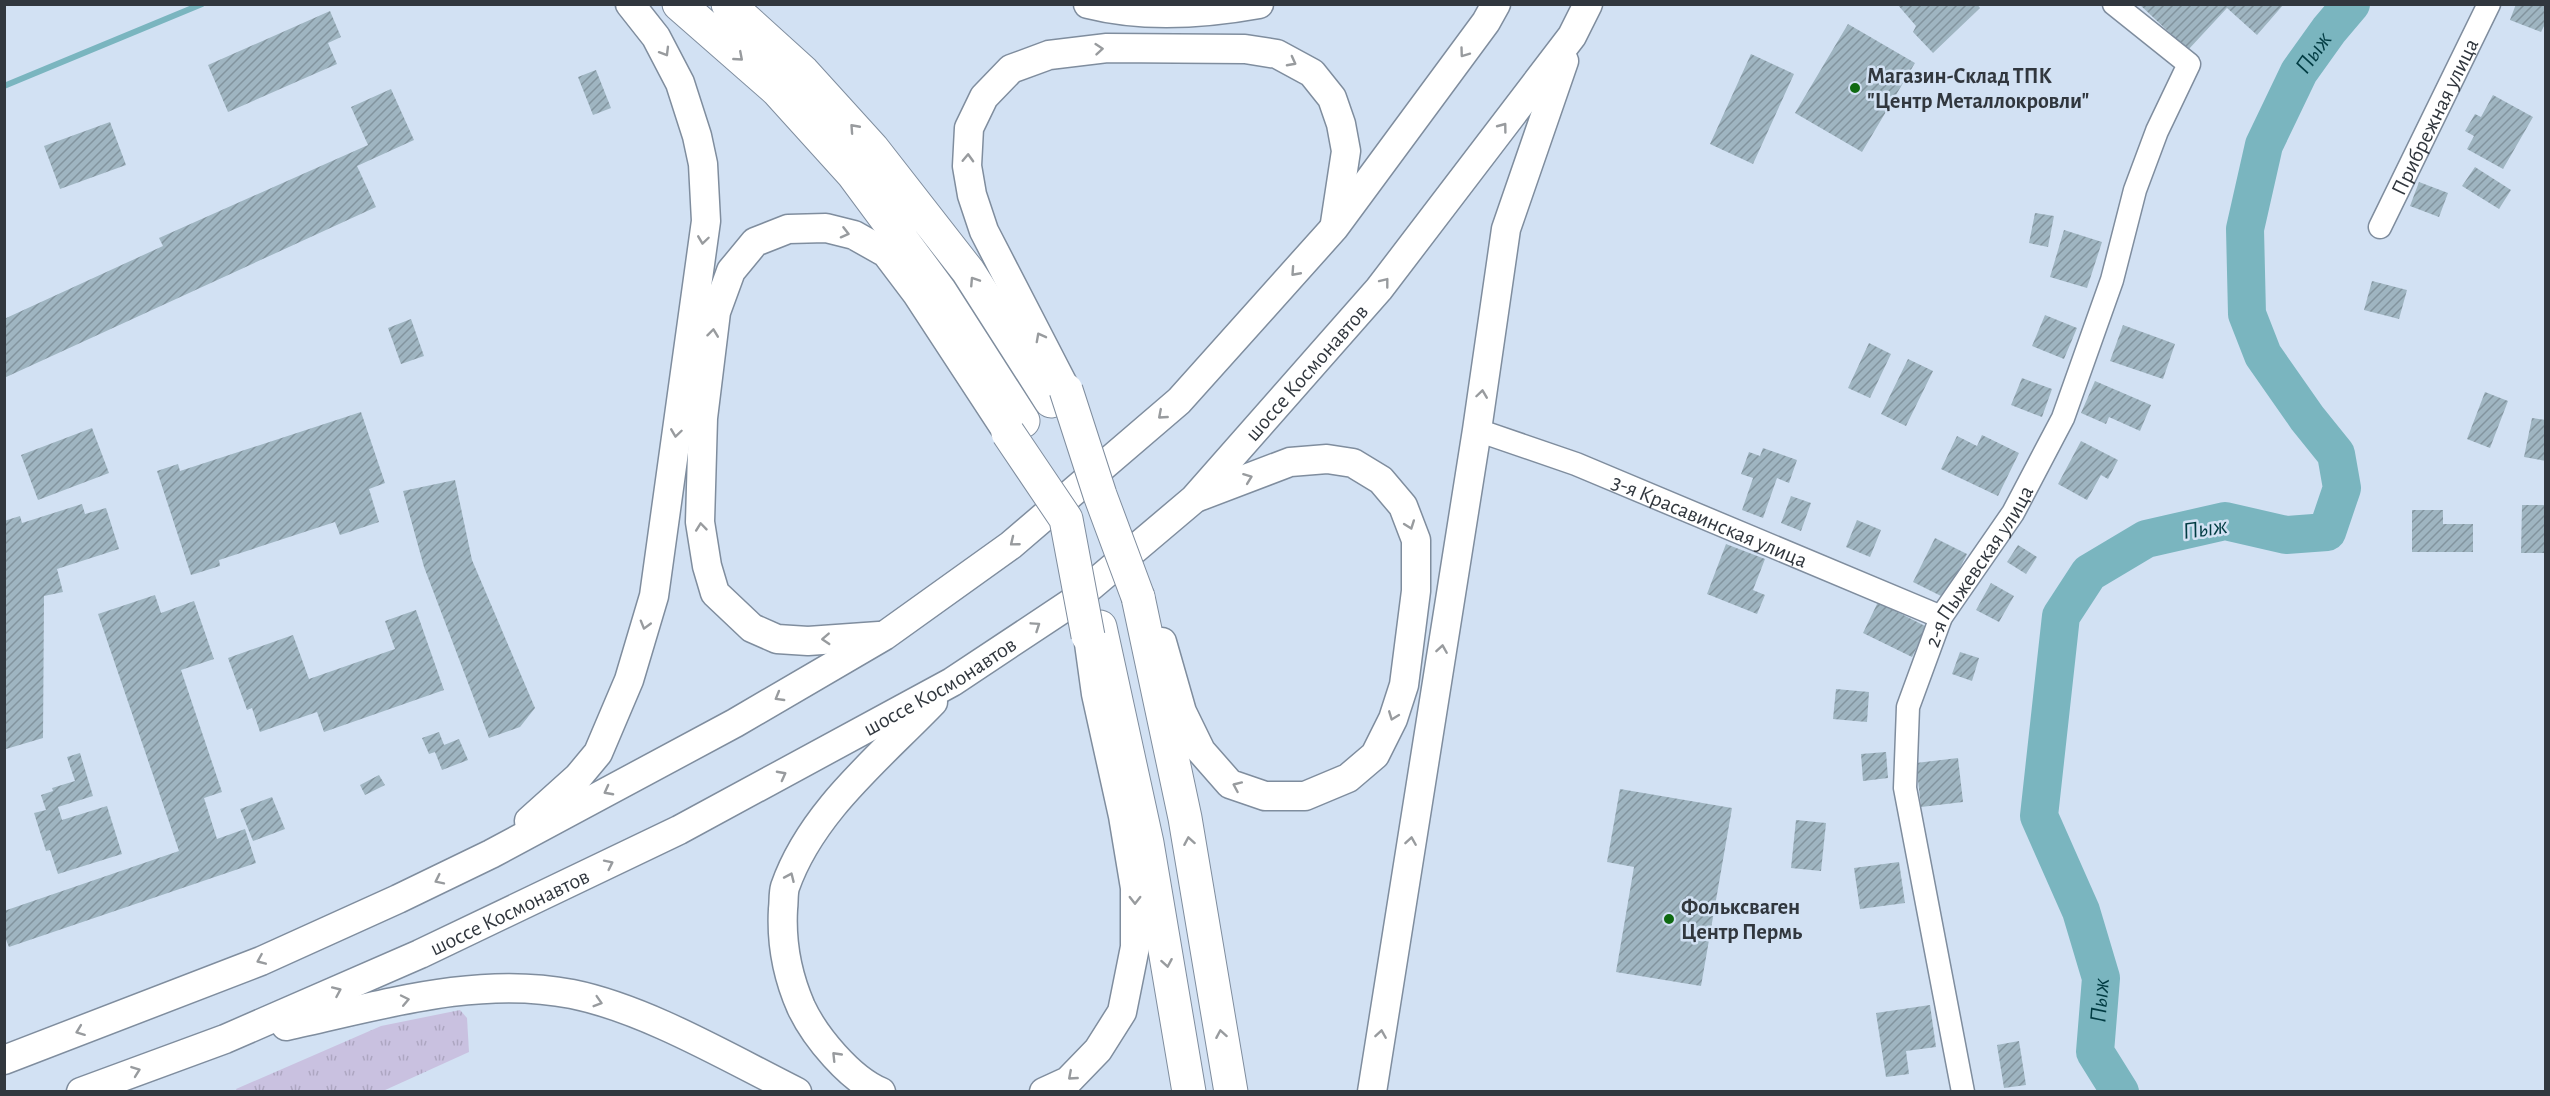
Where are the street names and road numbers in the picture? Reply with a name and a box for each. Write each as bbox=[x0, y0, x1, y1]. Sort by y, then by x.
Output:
street label: Прибрежная улица bbox=[2387, 35, 2482, 199]
street label: шоссе Космонавтов bbox=[1241, 300, 1372, 445]
street label: 3-я Красавинская улица bbox=[1609, 470, 1811, 572]
street label: 2-я Пыжевская улица bbox=[1921, 482, 2037, 650]
street label: шоссе Космонавтов bbox=[860, 633, 1020, 740]
street label: шоссе Космонавтов bbox=[427, 865, 593, 960]

